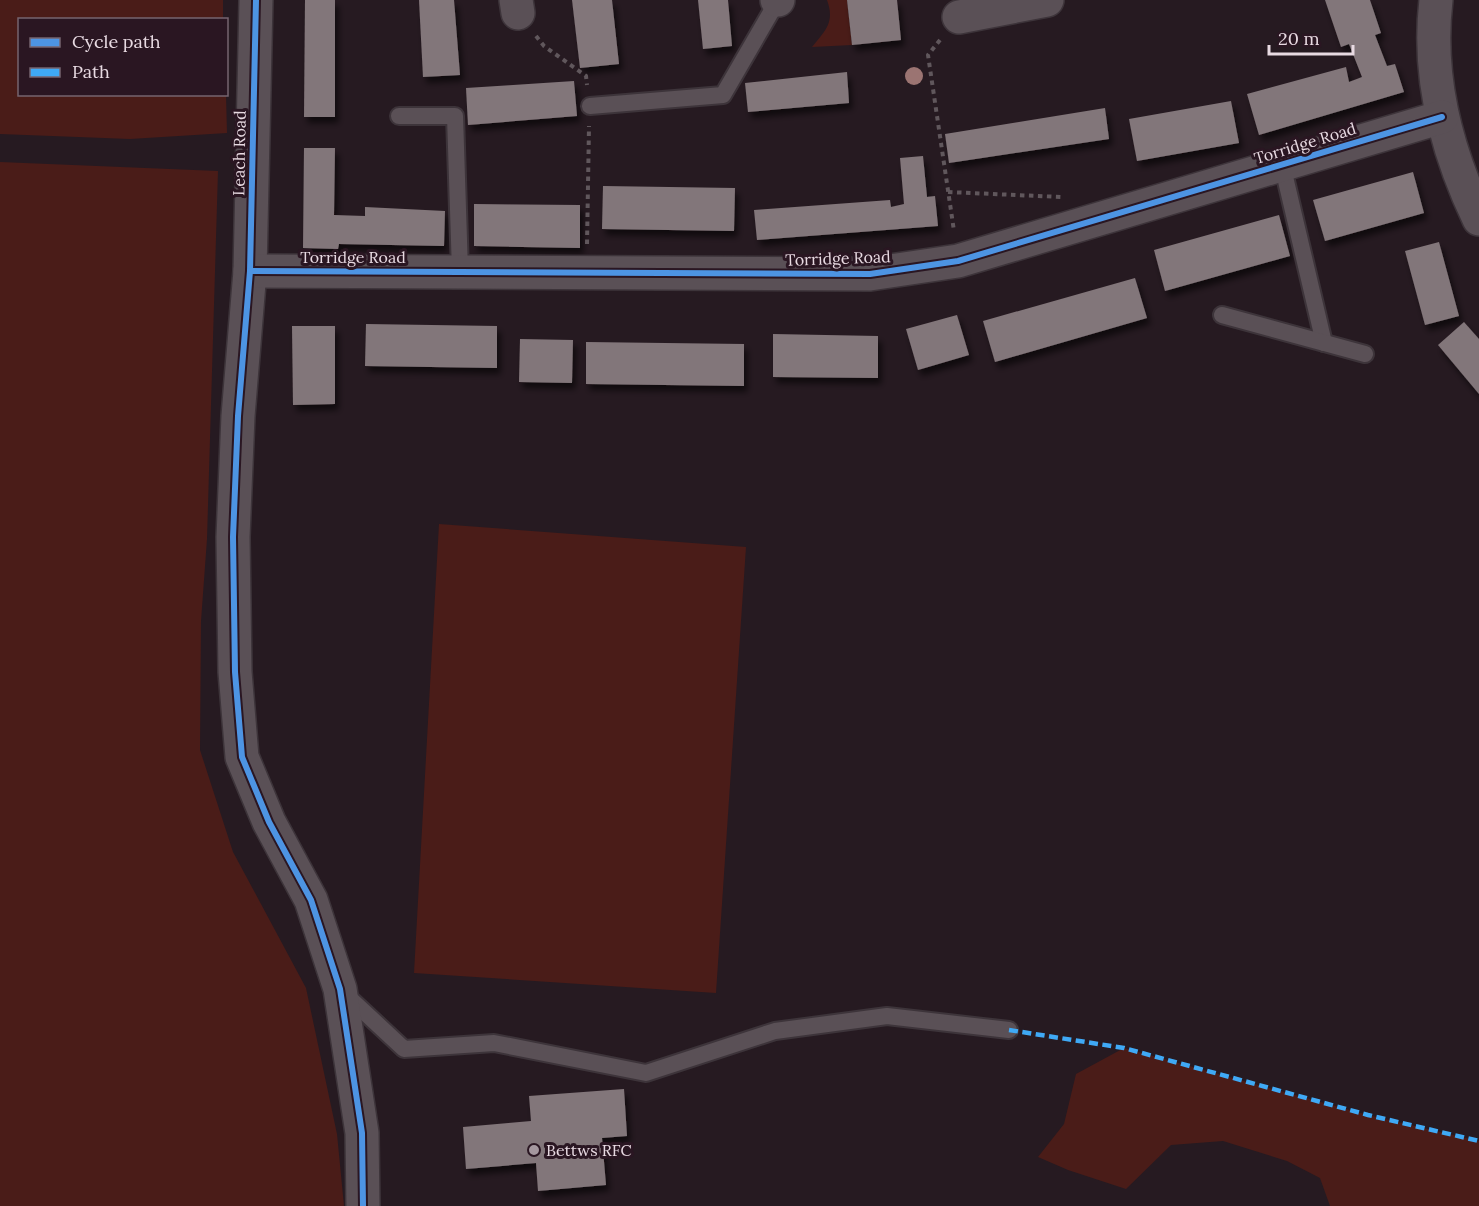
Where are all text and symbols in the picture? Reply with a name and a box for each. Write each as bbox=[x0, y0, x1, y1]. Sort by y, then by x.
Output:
legend bbox=[18, 18, 228, 96]
scale bar bbox=[1269, 18, 1353, 56]
text: 20 m bbox=[1278, 27, 1320, 50]
text: Cycle path bbox=[72, 30, 161, 53]
text: Path bbox=[72, 60, 110, 83]
street label: Leach Road bbox=[228, 110, 250, 196]
street label: Torridge Road bbox=[1252, 118, 1359, 168]
street label: Torridge Road bbox=[785, 246, 891, 270]
street label: Torridge Road bbox=[300, 247, 406, 267]
place label: Bettws RFC bbox=[546, 1140, 632, 1160]
marker: Bettws RFC bbox=[527, 1143, 541, 1157]

